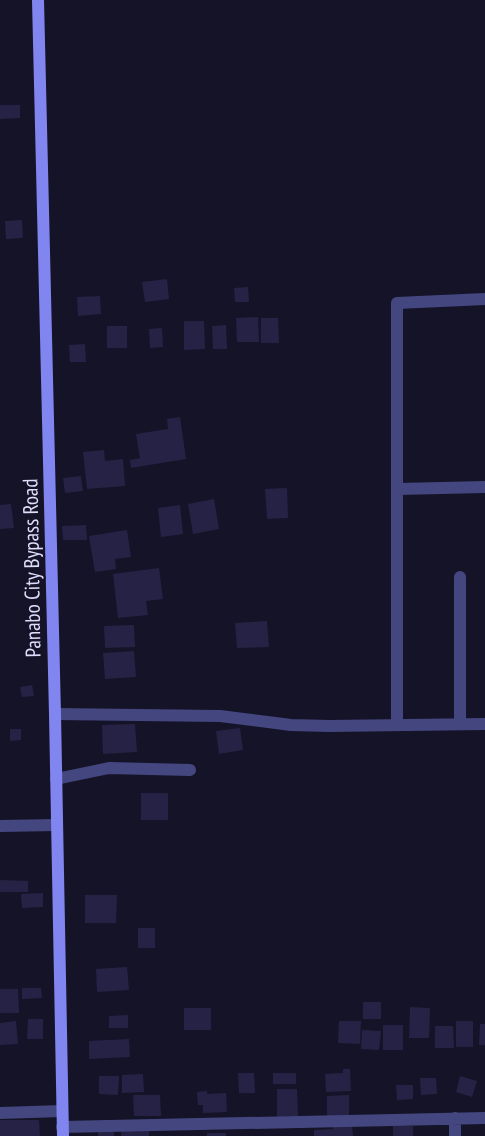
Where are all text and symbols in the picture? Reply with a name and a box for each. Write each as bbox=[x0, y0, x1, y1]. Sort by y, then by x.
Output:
street label: Panabo City Bypass Road bbox=[16, 478, 47, 658]

